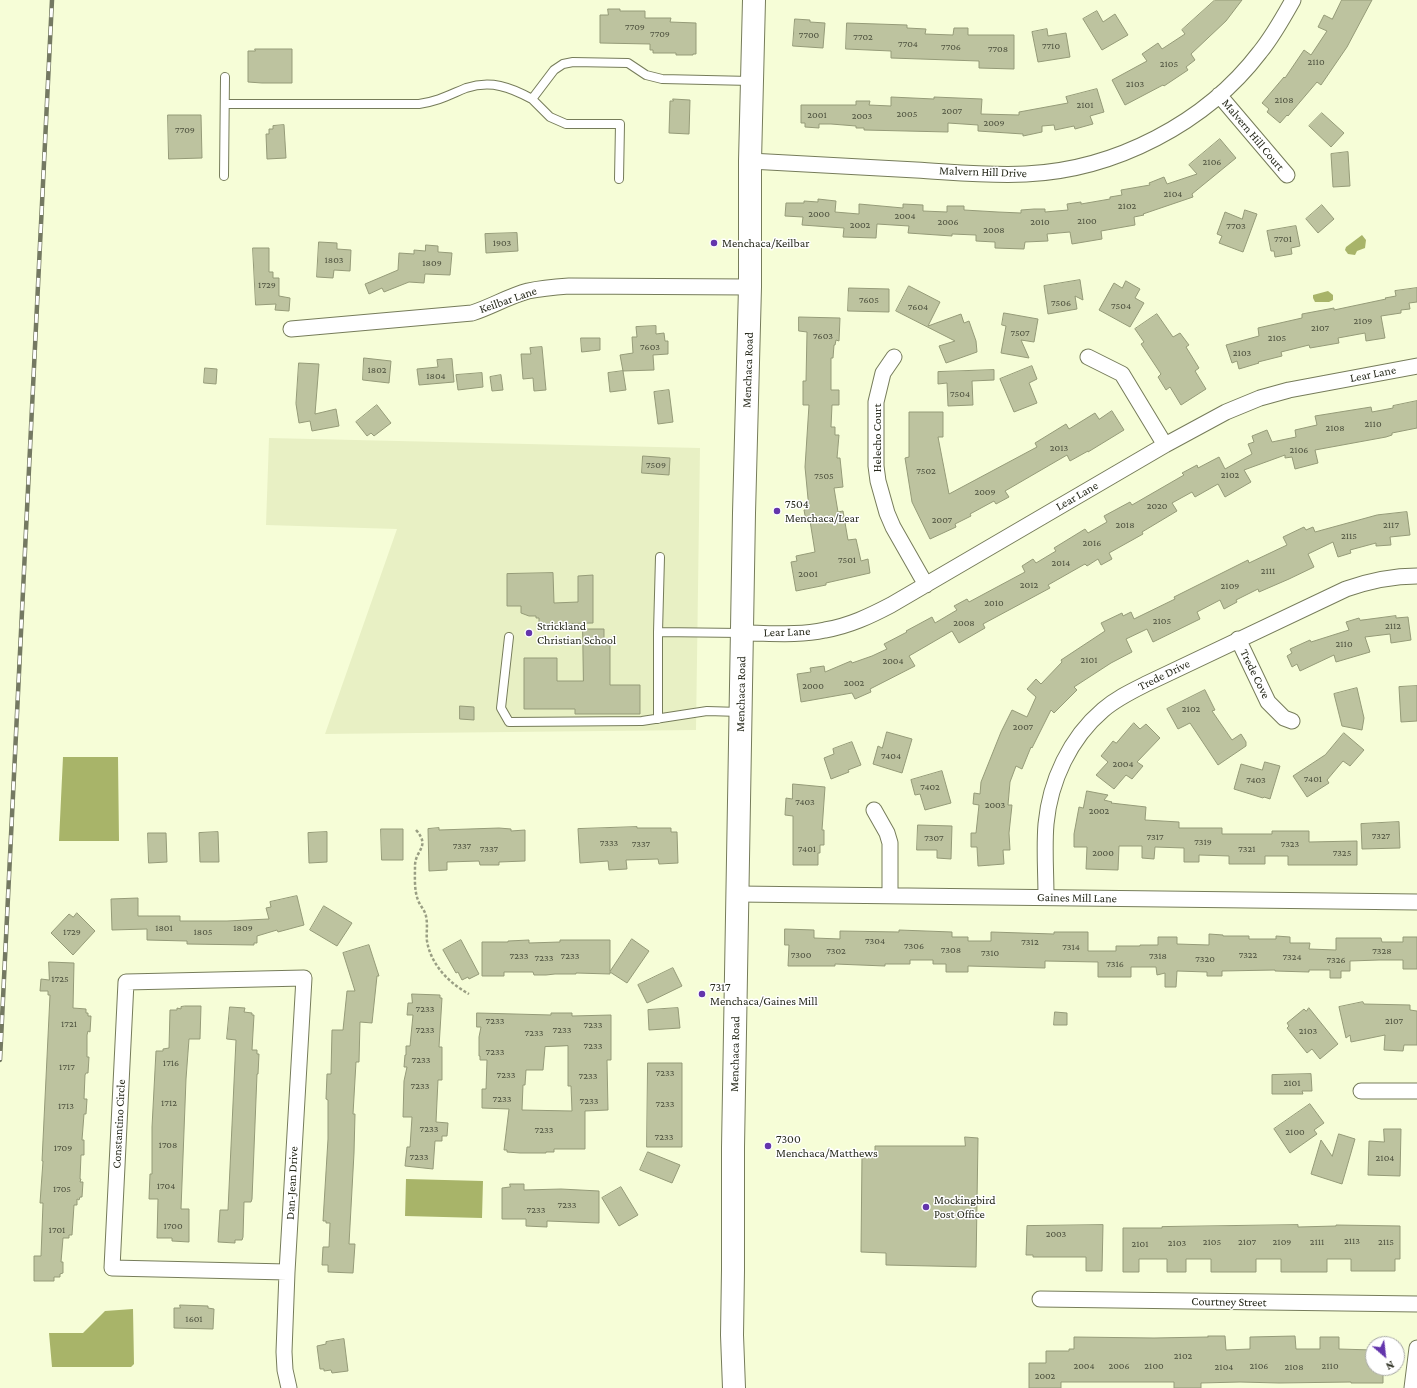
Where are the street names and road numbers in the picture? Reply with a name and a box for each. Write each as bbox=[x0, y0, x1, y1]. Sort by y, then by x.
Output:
street label: Malvern Hill Court bbox=[1219, 96, 1287, 174]
street label: Malvern Hill Drive bbox=[939, 163, 1027, 181]
street label: Keilbar Lane bbox=[477, 283, 539, 317]
street label: Menchaca Road bbox=[739, 332, 757, 408]
street label: Lear Lane bbox=[1349, 362, 1397, 386]
street label: Helecho Court bbox=[870, 404, 884, 472]
street label: Lear Lane bbox=[1053, 478, 1101, 514]
street label: Lear Lane bbox=[763, 624, 811, 640]
street label: Trede Cove bbox=[1237, 647, 1273, 701]
street label: Menchaca Road bbox=[733, 656, 749, 732]
street label: Trede Drive bbox=[1136, 656, 1192, 694]
street label: Gaines Mill Lane bbox=[1037, 890, 1117, 906]
street label: Menchaca Road bbox=[727, 1016, 743, 1092]
street label: Constantino Circle bbox=[109, 1079, 129, 1169]
street label: Dan-Jean Drive bbox=[283, 1146, 301, 1220]
street label: Courtney Street bbox=[1191, 1294, 1267, 1310]

